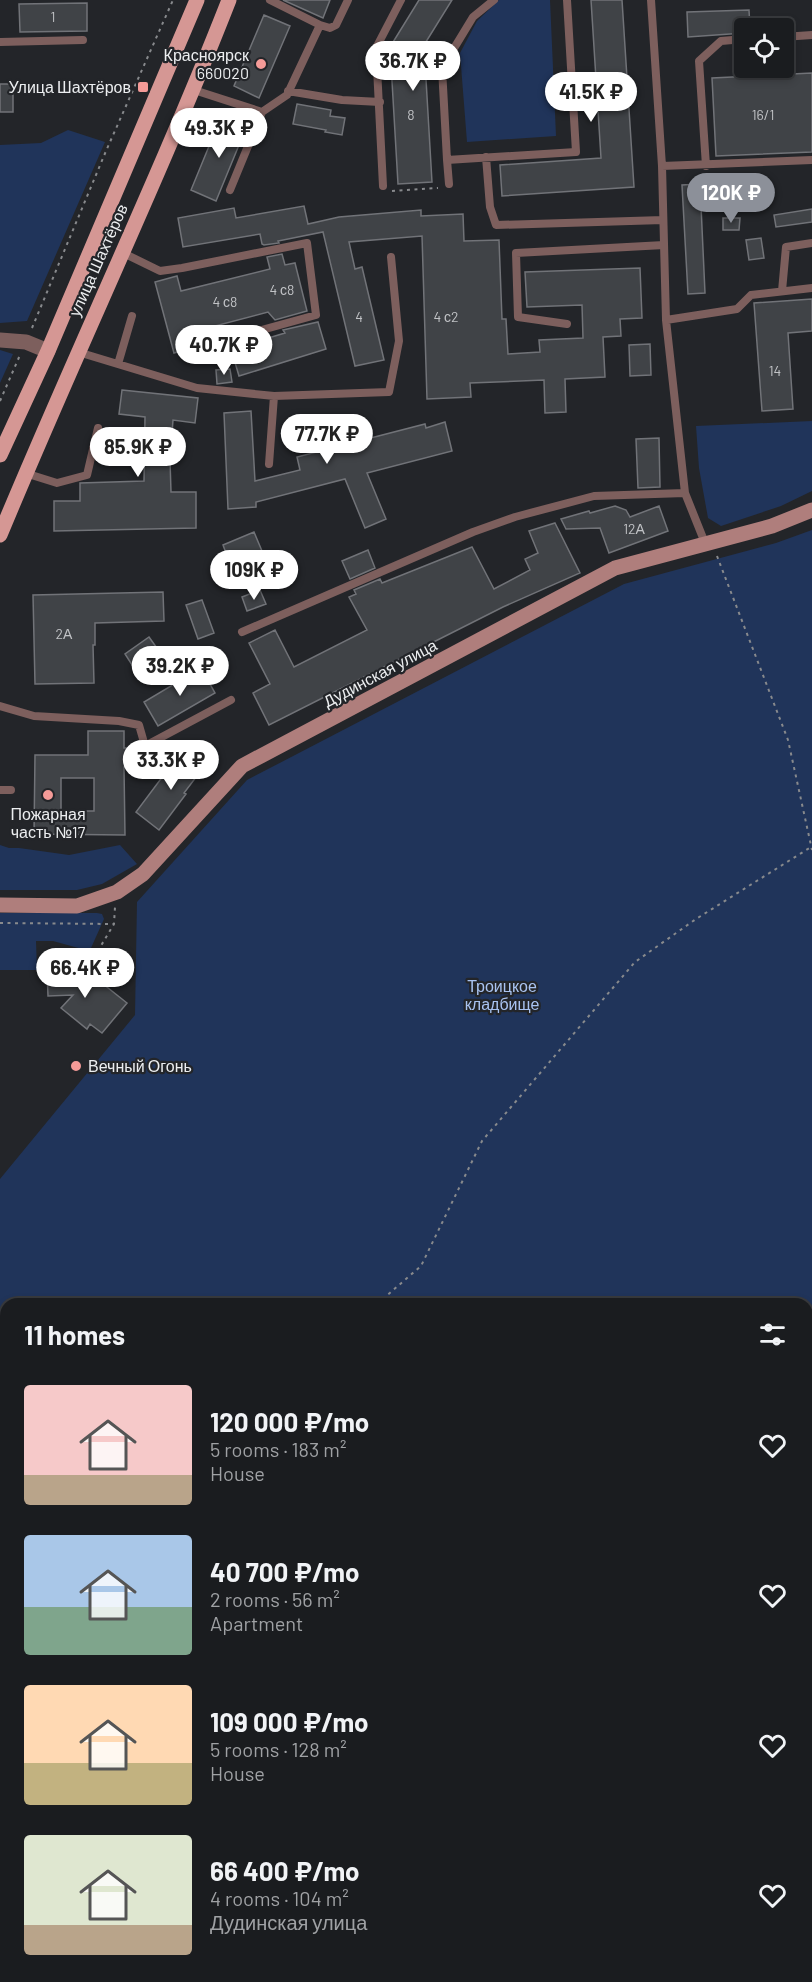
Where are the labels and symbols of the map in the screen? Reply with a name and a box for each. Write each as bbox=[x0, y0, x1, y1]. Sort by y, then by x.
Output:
house number: 1 bbox=[51, 8, 55, 25]
pin: 36.7K ₽ bbox=[358, 41, 468, 92]
place label: Красноярск 660020 bbox=[164, 45, 250, 82]
marker: Красноярск 660020 bbox=[254, 57, 268, 71]
pin: 41.5K ₽ bbox=[536, 72, 646, 123]
place label: Улица Шахтёров bbox=[8, 77, 131, 96]
marker: Улица Шахтёров bbox=[136, 80, 150, 94]
house number: 8 bbox=[407, 106, 415, 123]
house number: 16/1 bbox=[752, 106, 774, 123]
pin: 49.3K ₽ bbox=[164, 108, 274, 159]
pin: 120K ₽ bbox=[682, 173, 780, 224]
street label: улица Шахтёров bbox=[64, 201, 131, 319]
house number: 4 с8 bbox=[270, 281, 294, 298]
house number: 4 с8 bbox=[213, 293, 237, 310]
house number: 4 bbox=[355, 308, 363, 325]
house number: 4 с2 bbox=[433, 308, 459, 325]
pin: 40.7K ₽ bbox=[169, 325, 279, 376]
house number: 14 bbox=[769, 362, 781, 379]
pin: 77.7K ₽ bbox=[272, 414, 382, 465]
pin: 85.9K ₽ bbox=[83, 427, 193, 478]
house number: 12А bbox=[623, 520, 646, 537]
pin: 109K ₽ bbox=[205, 550, 303, 601]
house number: 2А bbox=[56, 625, 73, 642]
street label: Дудинская улица bbox=[320, 635, 440, 710]
pin: 39.2K ₽ bbox=[125, 646, 235, 697]
pin: 33.3K ₽ bbox=[116, 740, 226, 791]
marker: Пожарная часть №17 bbox=[41, 788, 55, 802]
place label: Пожарная часть №17 bbox=[10, 804, 86, 841]
pin: 66.4K ₽ bbox=[30, 948, 140, 999]
park label: Троицкое кладбище bbox=[465, 976, 539, 1013]
place label: Вечный Огонь bbox=[88, 1056, 192, 1075]
marker: Вечный Огонь bbox=[69, 1059, 83, 1073]

